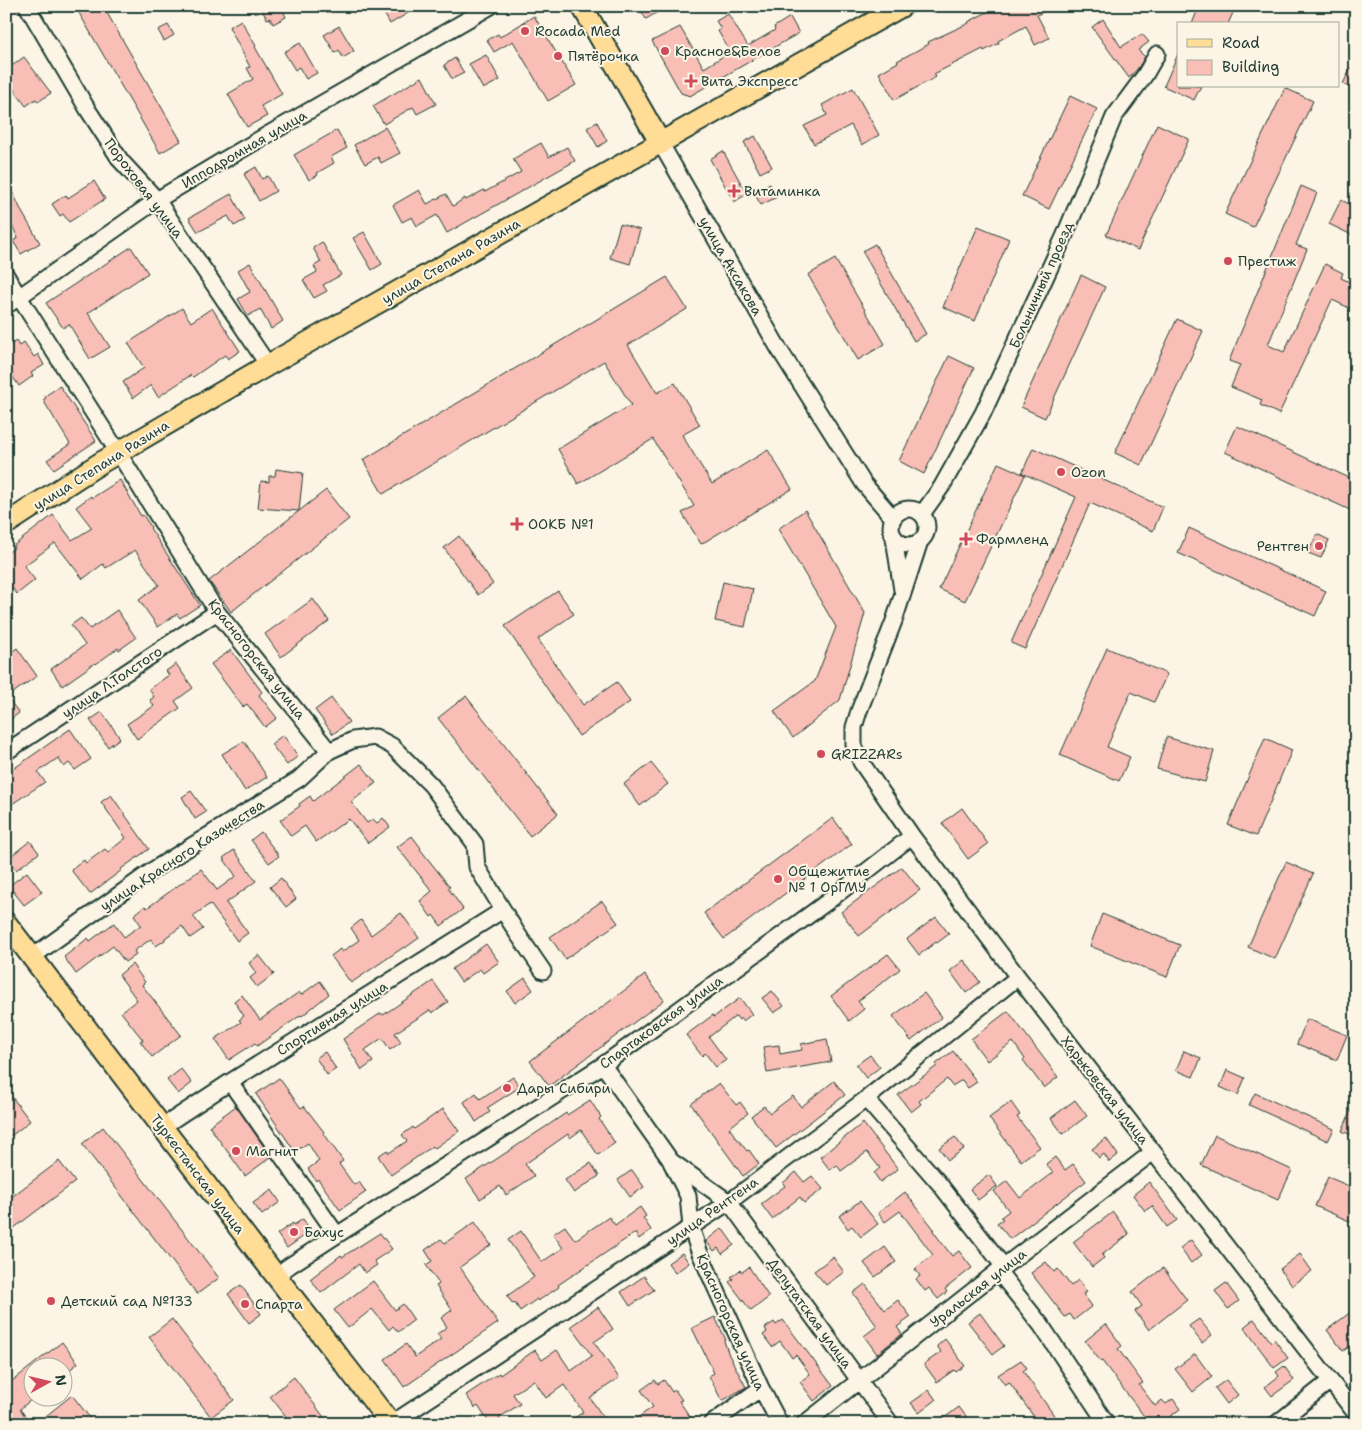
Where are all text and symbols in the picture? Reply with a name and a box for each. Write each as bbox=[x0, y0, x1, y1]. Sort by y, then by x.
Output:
place label: Rocada Med bbox=[535, 22, 621, 40]
legend bbox=[1177, 22, 1340, 88]
marker: Rocada Med bbox=[519, 25, 531, 37]
text: Road bbox=[1222, 33, 1260, 53]
place label: Красное&Белое bbox=[675, 42, 781, 60]
marker: Красное&Белое bbox=[659, 45, 671, 57]
place label: Пятёрочка bbox=[568, 47, 639, 65]
marker: Пятёрочка bbox=[552, 50, 564, 62]
text: Building bbox=[1222, 57, 1279, 77]
place label: Вита Экспресс bbox=[701, 72, 798, 90]
marker: Вита Экспресс bbox=[685, 75, 697, 87]
street label: Ипподромная улица bbox=[178, 106, 310, 192]
street label: Пороховая улица bbox=[101, 134, 188, 242]
place label: Витаминка bbox=[744, 182, 820, 200]
marker: Витаминка bbox=[728, 185, 740, 197]
street label: улица Аксакова bbox=[695, 213, 767, 319]
street label: улица Степана Разина bbox=[379, 214, 524, 308]
street label: Больничный проезд bbox=[1005, 219, 1077, 351]
place label: Престиж bbox=[1238, 252, 1297, 270]
marker: Престиж bbox=[1222, 255, 1234, 267]
street label: улица Степана Разина bbox=[30, 416, 173, 514]
place label: Ozon bbox=[1071, 463, 1106, 481]
marker: Ozon bbox=[1055, 466, 1067, 478]
place label: ООКБ №1 bbox=[528, 515, 594, 533]
marker: ООКБ №1 bbox=[510, 517, 524, 531]
place label: Фармленд bbox=[976, 530, 1049, 548]
marker: Фармленд bbox=[960, 533, 972, 545]
place label: Рентген bbox=[1257, 537, 1309, 555]
marker: Рентген bbox=[1313, 540, 1325, 552]
street label: Красногорская улица bbox=[204, 595, 310, 723]
street label: улица Л.Толстого bbox=[58, 642, 166, 722]
place label: GRIZZARs bbox=[831, 745, 903, 763]
marker: GRIZZARs bbox=[815, 748, 827, 760]
street label: улица Красного Казачества bbox=[97, 795, 268, 915]
place label: Общежитие № 1 ОрГМУ bbox=[788, 862, 870, 896]
marker: Общежитие № 1 ОрГМУ bbox=[772, 873, 784, 885]
street label: Спартаковская улица bbox=[596, 971, 726, 1073]
street label: Спортивная улица bbox=[273, 976, 391, 1059]
street label: Харьковская улица bbox=[1057, 1032, 1153, 1148]
place label: Дары Сибири bbox=[517, 1079, 611, 1097]
marker: Дары Сибири bbox=[501, 1082, 513, 1094]
street label: Туркестанская улица bbox=[147, 1110, 249, 1238]
place label: Магнит bbox=[246, 1142, 299, 1160]
marker: Магнит bbox=[230, 1145, 242, 1157]
street label: улица Рентгена bbox=[663, 1172, 762, 1249]
place label: Бахус bbox=[304, 1223, 344, 1241]
marker: Бахус bbox=[288, 1226, 300, 1238]
street label: Уральская улица bbox=[926, 1245, 1030, 1331]
street label: Красногорская улица bbox=[693, 1251, 769, 1394]
street label: Депутатская улица bbox=[764, 1254, 856, 1372]
place label: Детский сад №133 bbox=[61, 1292, 193, 1310]
marker: Детский сад №133 bbox=[45, 1295, 57, 1307]
place label: Спарта bbox=[255, 1295, 303, 1313]
marker: Спарта bbox=[239, 1298, 251, 1310]
north arrow bbox=[22, 1358, 72, 1408]
text: N bbox=[51, 1373, 71, 1387]

